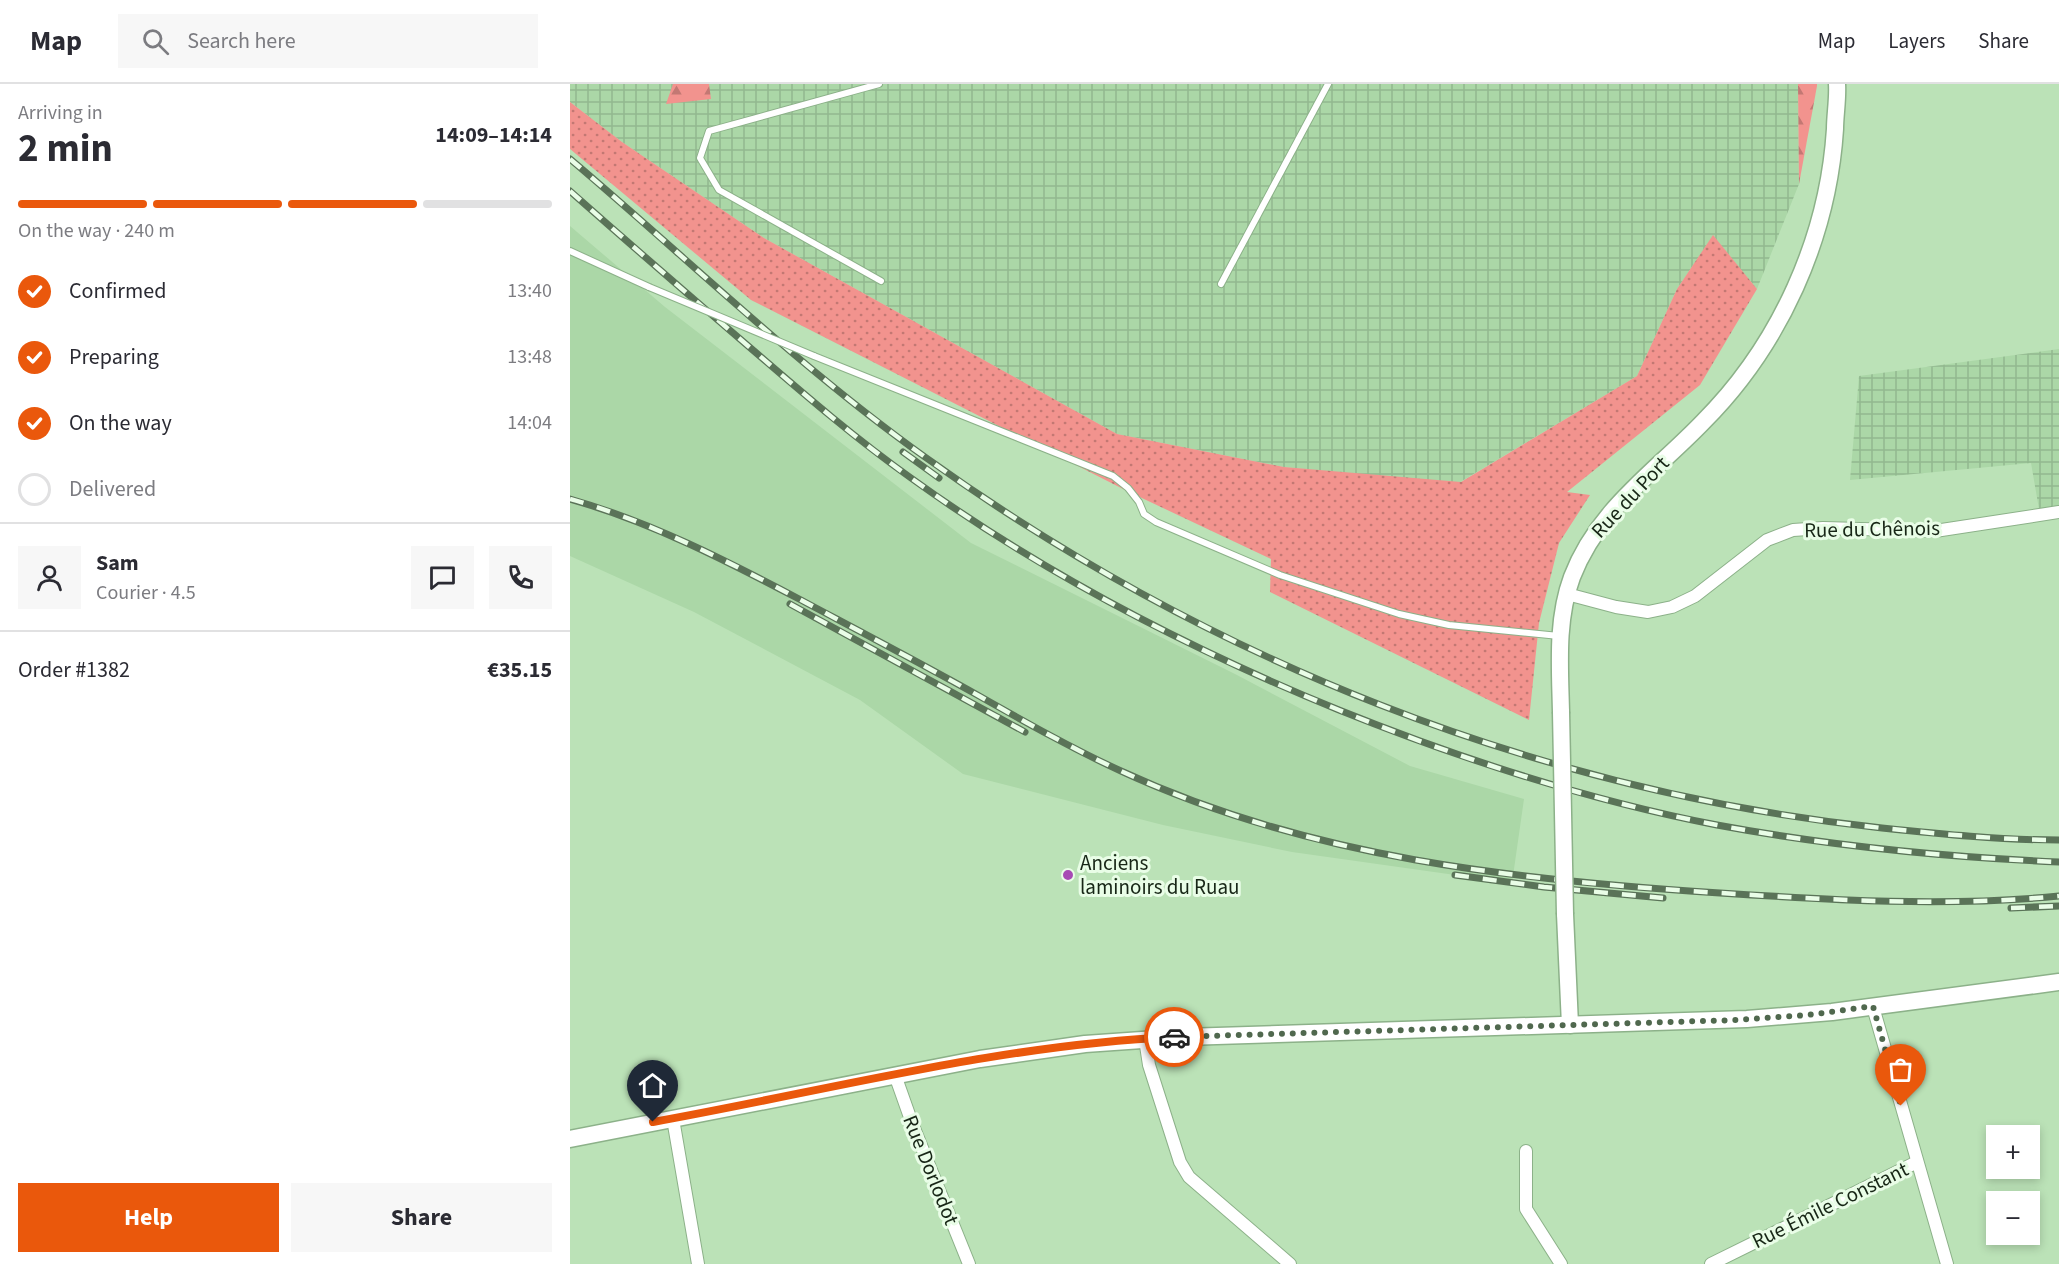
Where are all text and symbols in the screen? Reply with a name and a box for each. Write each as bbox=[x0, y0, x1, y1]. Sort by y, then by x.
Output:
search box bbox=[118, 14, 538, 68]
text: Map bbox=[30, 21, 82, 61]
icon: search bbox=[139, 25, 172, 58]
text: Search here bbox=[187, 25, 296, 57]
text: Map bbox=[1818, 26, 1855, 56]
text: Layers bbox=[1888, 26, 1945, 56]
text: Share bbox=[1978, 26, 2029, 56]
text: Arriving in bbox=[18, 99, 103, 127]
text: 14:09–14:14 bbox=[435, 119, 552, 151]
text: 2 min bbox=[18, 121, 113, 177]
text: On the way · 240 m bbox=[18, 217, 175, 245]
icon: check bbox=[18, 275, 51, 308]
text: Confirmed bbox=[69, 275, 166, 307]
text: 13:40 bbox=[507, 277, 552, 305]
icon: check bbox=[18, 341, 51, 374]
text: Preparing bbox=[69, 341, 159, 373]
text: 13:48 bbox=[507, 343, 552, 371]
icon: check bbox=[18, 407, 51, 440]
text: On the way bbox=[69, 407, 172, 439]
text: 14:04 bbox=[507, 409, 552, 437]
street label: Rue du Port bbox=[1584, 449, 1676, 545]
text: Delivered bbox=[69, 473, 156, 505]
street label: Rue du Chênois bbox=[1804, 513, 1940, 545]
button: person bbox=[18, 546, 81, 609]
button: chat bbox=[411, 546, 474, 609]
button: phone bbox=[489, 546, 552, 609]
text: Sam bbox=[96, 547, 139, 579]
text: Courier · 4.5 bbox=[96, 579, 196, 607]
text: Order #1382 bbox=[18, 654, 130, 686]
text: €35.15 bbox=[487, 654, 552, 686]
place label: Anciens laminoirs du Ruau bbox=[1080, 848, 1239, 902]
marker: Anciens laminoirs du Ruau bbox=[1061, 868, 1075, 882]
courier bbox=[1144, 1007, 1204, 1067]
icon: car bbox=[1158, 1021, 1191, 1054]
pin bbox=[1875, 1044, 1926, 1106]
icon: bag bbox=[1884, 1053, 1917, 1086]
pin bbox=[627, 1060, 678, 1122]
icon: home bbox=[636, 1069, 669, 1102]
street label: Rue Dorlodot bbox=[895, 1111, 967, 1229]
map controls bbox=[1986, 1125, 2040, 1245]
button: + bbox=[1986, 1125, 2040, 1179]
street label: Rue Émile Constant bbox=[1747, 1154, 1913, 1256]
button: Help bbox=[18, 1183, 279, 1252]
button: Share bbox=[291, 1183, 552, 1252]
button: − bbox=[1986, 1191, 2040, 1245]

